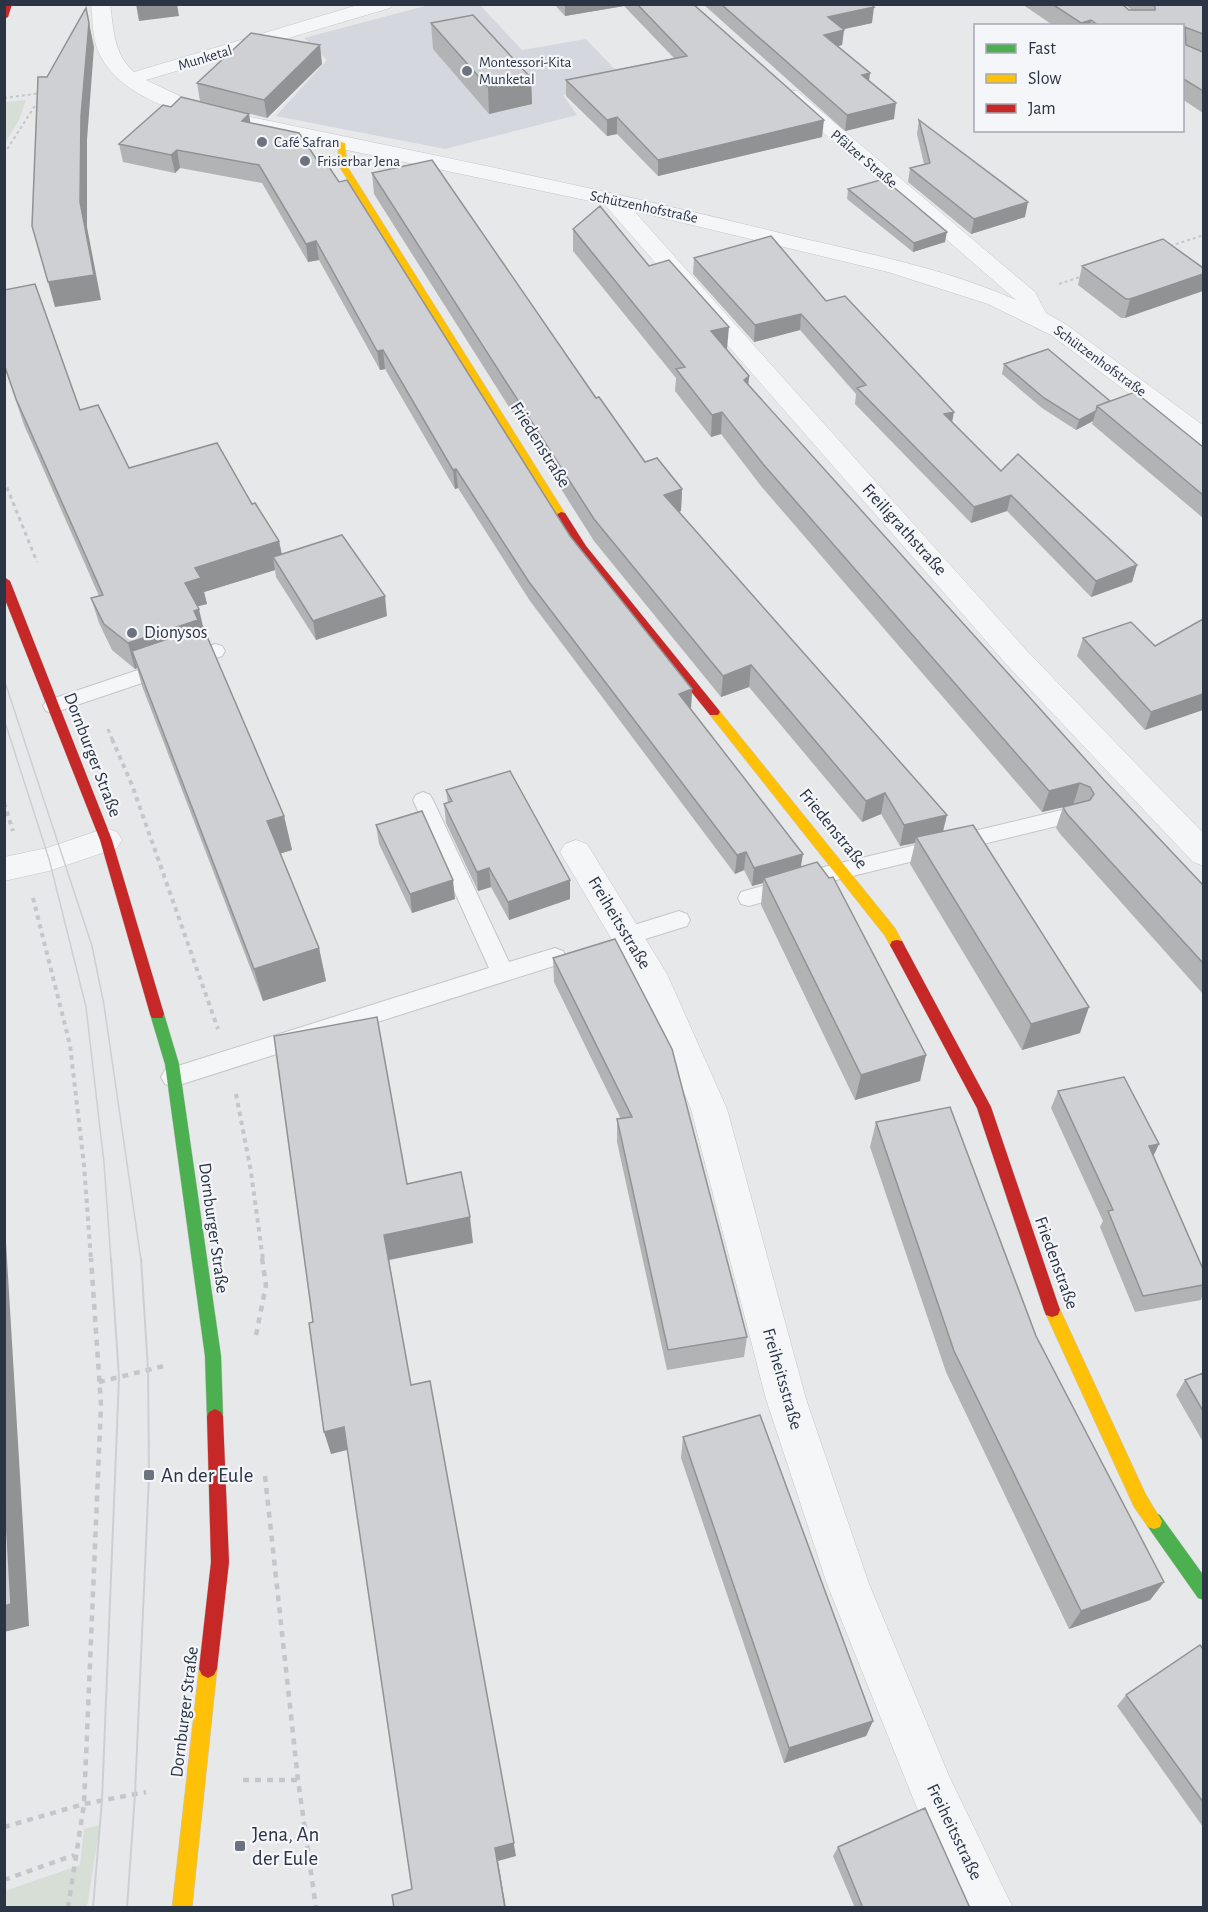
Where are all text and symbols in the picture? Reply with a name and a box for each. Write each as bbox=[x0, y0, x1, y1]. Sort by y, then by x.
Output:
legend bbox=[974, 24, 1184, 132]
text: Fast bbox=[1028, 40, 1056, 58]
street label: Munketal bbox=[176, 43, 234, 73]
place label: Montessori-Kita Munketal bbox=[479, 55, 572, 87]
marker: Montessori-Kita Munketal bbox=[460, 64, 474, 78]
text: Slow bbox=[1028, 70, 1061, 88]
text: Jam bbox=[1028, 100, 1056, 118]
street label: Pfälzer Straße bbox=[828, 127, 900, 191]
marker: Café Safran bbox=[255, 135, 269, 149]
place label: Café Safran bbox=[274, 135, 340, 150]
marker: Frisierbar Jena bbox=[298, 154, 312, 168]
place label: Frisierbar Jena bbox=[317, 154, 400, 169]
street label: Schützenhofstraße bbox=[589, 188, 699, 226]
street label: Schützenhofstraße bbox=[1051, 323, 1149, 399]
street label: Friedenstraße bbox=[507, 399, 573, 491]
street label: Freiligrathstraße bbox=[858, 481, 950, 579]
place label: Dionysos bbox=[144, 624, 207, 642]
marker: Dionysos bbox=[125, 626, 139, 640]
street label: Dornburger Straße bbox=[60, 690, 124, 820]
street label: Friedenstraße bbox=[795, 786, 871, 872]
street label: Freiheitsstraße bbox=[584, 874, 654, 972]
street label: Dornburger Straße bbox=[195, 1162, 231, 1294]
street label: Friedenstraße bbox=[1031, 1214, 1081, 1312]
street label: Freiheitsstraße bbox=[759, 1326, 805, 1432]
place label: An der Eule bbox=[161, 1465, 253, 1486]
marker: An der Eule bbox=[142, 1468, 156, 1482]
street label: Dornburger Straße bbox=[168, 1646, 202, 1778]
street label: Freiheitsstraße bbox=[923, 1781, 985, 1883]
place label: Jena, An der Eule bbox=[252, 1824, 319, 1869]
marker: Jena, An der Eule bbox=[233, 1839, 247, 1853]

